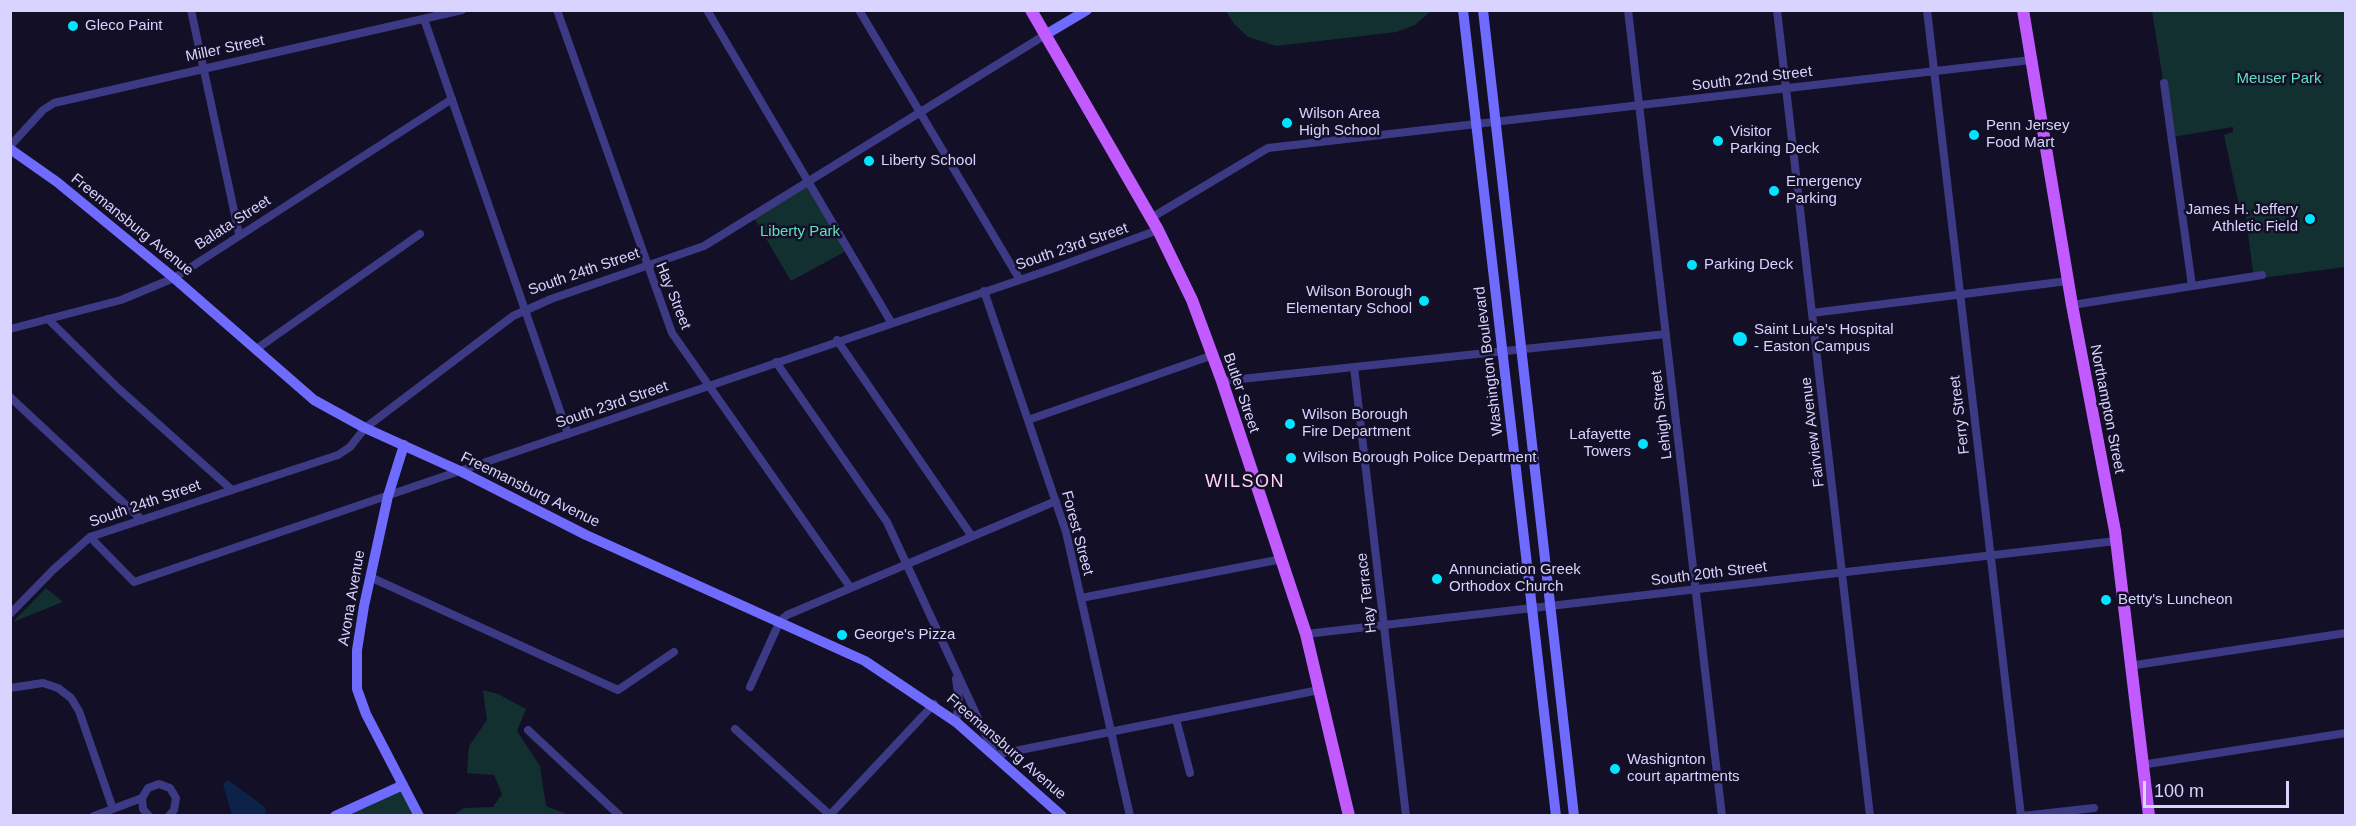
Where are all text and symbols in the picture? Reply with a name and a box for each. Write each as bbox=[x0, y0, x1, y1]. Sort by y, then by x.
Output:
place label: Gleco Paint bbox=[85, 17, 163, 35]
marker: Gleco Paint bbox=[66, 19, 80, 33]
street label: Miller Street bbox=[184, 32, 266, 66]
street label: South 22nd Street bbox=[1691, 63, 1813, 95]
park label: Meuser Park bbox=[2236, 70, 2322, 88]
place label: Wilson Area High School bbox=[1299, 105, 1380, 140]
marker: Wilson Area High School bbox=[1280, 116, 1294, 130]
place label: Penn Jersey Food Mart bbox=[1986, 117, 2069, 152]
place label: Visitor Parking Deck bbox=[1730, 123, 1819, 158]
marker: Penn Jersey Food Mart bbox=[1967, 128, 1981, 142]
marker: Visitor Parking Deck bbox=[1711, 134, 1725, 148]
place label: Liberty School bbox=[881, 152, 976, 170]
marker: Liberty School bbox=[862, 154, 876, 168]
street label: Freemansburg Avenue bbox=[67, 170, 197, 280]
place label: Emergency Parking bbox=[1786, 173, 1862, 208]
marker: Emergency Parking bbox=[1767, 184, 1781, 198]
street label: Balata Street bbox=[192, 192, 274, 254]
place label: James H. Jeffery Athletic Field bbox=[2186, 201, 2298, 236]
marker: James H. Jeffery Athletic Field bbox=[2303, 212, 2317, 226]
street label: South 23rd Street bbox=[1013, 219, 1131, 275]
park label: Liberty Park bbox=[760, 223, 840, 241]
street label: South 24th Street bbox=[526, 244, 642, 300]
place label: Parking Deck bbox=[1704, 256, 1793, 274]
marker: Parking Deck bbox=[1685, 258, 1699, 272]
street label: Hay Street bbox=[651, 260, 695, 332]
place label: Wilson Borough Elementary School bbox=[1286, 283, 1412, 318]
street label: Washington Boulevard bbox=[1471, 285, 1507, 437]
marker: Wilson Borough Elementary School bbox=[1417, 294, 1431, 308]
place label: Saint Luke's Hospital - Easton Campus bbox=[1754, 321, 1894, 356]
marker: Saint Luke's Hospital - Easton Campus bbox=[1731, 330, 1749, 348]
street label: Northampton Street bbox=[2086, 343, 2128, 475]
street label: Butler Street bbox=[1219, 351, 1263, 435]
street label: Lehigh Street bbox=[1648, 370, 1676, 460]
street label: Ferry Street bbox=[1946, 375, 1974, 455]
street label: Fairview Avenue bbox=[1797, 376, 1829, 488]
street label: South 23rd Street bbox=[553, 377, 671, 433]
place label: Wilson Borough Fire Department bbox=[1302, 406, 1410, 441]
marker: Wilson Borough Fire Department bbox=[1283, 417, 1297, 431]
place label: Lafayette Towers bbox=[1569, 426, 1631, 461]
marker: Lafayette Towers bbox=[1636, 437, 1650, 451]
street label: Freemansburg Avenue bbox=[458, 449, 602, 531]
place label: Wilson Borough Police Department bbox=[1303, 449, 1536, 467]
marker: Wilson Borough Police Department bbox=[1284, 451, 1298, 465]
district label: WILSON bbox=[1205, 471, 1285, 493]
street label: South 24th Street bbox=[87, 476, 203, 532]
street label: Forest Street bbox=[1057, 489, 1097, 577]
street label: Avona Avenue bbox=[335, 549, 369, 647]
street label: Hay Terrace bbox=[1353, 552, 1381, 634]
street label: South 20th Street bbox=[1650, 558, 1768, 590]
place label: Annunciation Greek Orthodox Church bbox=[1449, 561, 1581, 596]
marker: Annunciation Greek Orthodox Church bbox=[1430, 572, 1444, 586]
place label: Betty's Luncheon bbox=[2118, 591, 2233, 609]
marker: Betty's Luncheon bbox=[2099, 593, 2113, 607]
place label: George's Pizza bbox=[854, 626, 955, 644]
marker: George's Pizza bbox=[835, 628, 849, 642]
street label: Freemansburg Avenue bbox=[943, 690, 1069, 804]
place label: Washignton court apartments bbox=[1627, 751, 1740, 786]
marker: Washignton court apartments bbox=[1608, 762, 1622, 776]
scale bar bbox=[2146, 769, 2292, 807]
text: 100 m bbox=[2154, 781, 2204, 801]

